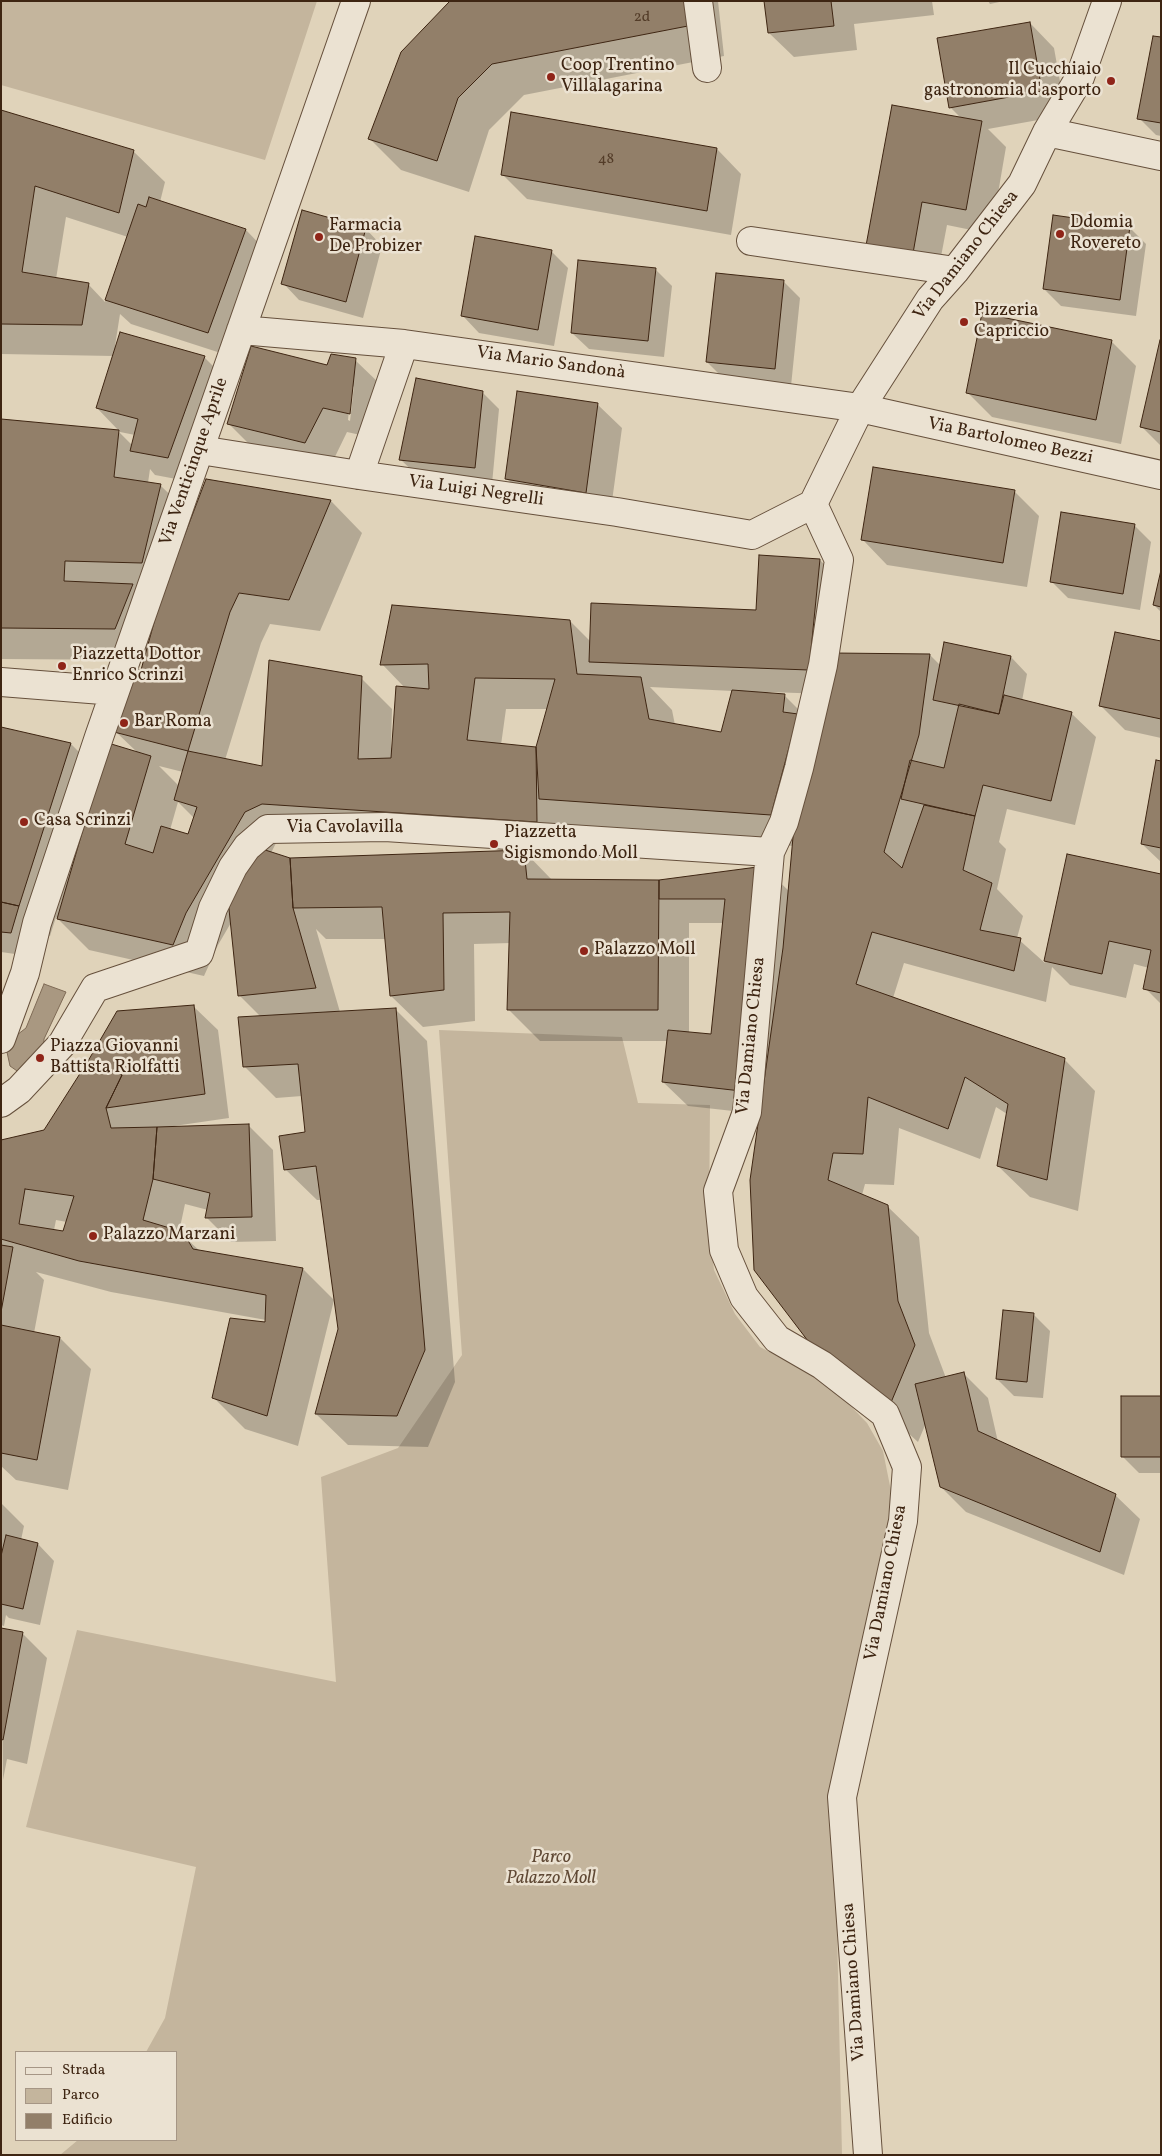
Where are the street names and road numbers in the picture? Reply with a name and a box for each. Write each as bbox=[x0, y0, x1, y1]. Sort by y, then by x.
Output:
street label: Via Damiano Chiesa bbox=[910, 187, 1024, 325]
street label: Via Mario Sandonà bbox=[475, 343, 627, 385]
street label: Via Venticinque Aprile bbox=[156, 375, 234, 549]
street label: Via Bartolomeo Bezzi bbox=[925, 414, 1095, 470]
street label: Via Luigi Negrelli bbox=[407, 472, 545, 512]
street label: Via Cavolavilla bbox=[287, 818, 403, 840]
street label: Via Damiano Chiesa bbox=[733, 956, 771, 1116]
street label: Via Damiano Chiesa bbox=[861, 1503, 913, 1663]
street label: Via Damiano Chiesa bbox=[839, 1902, 871, 2062]

